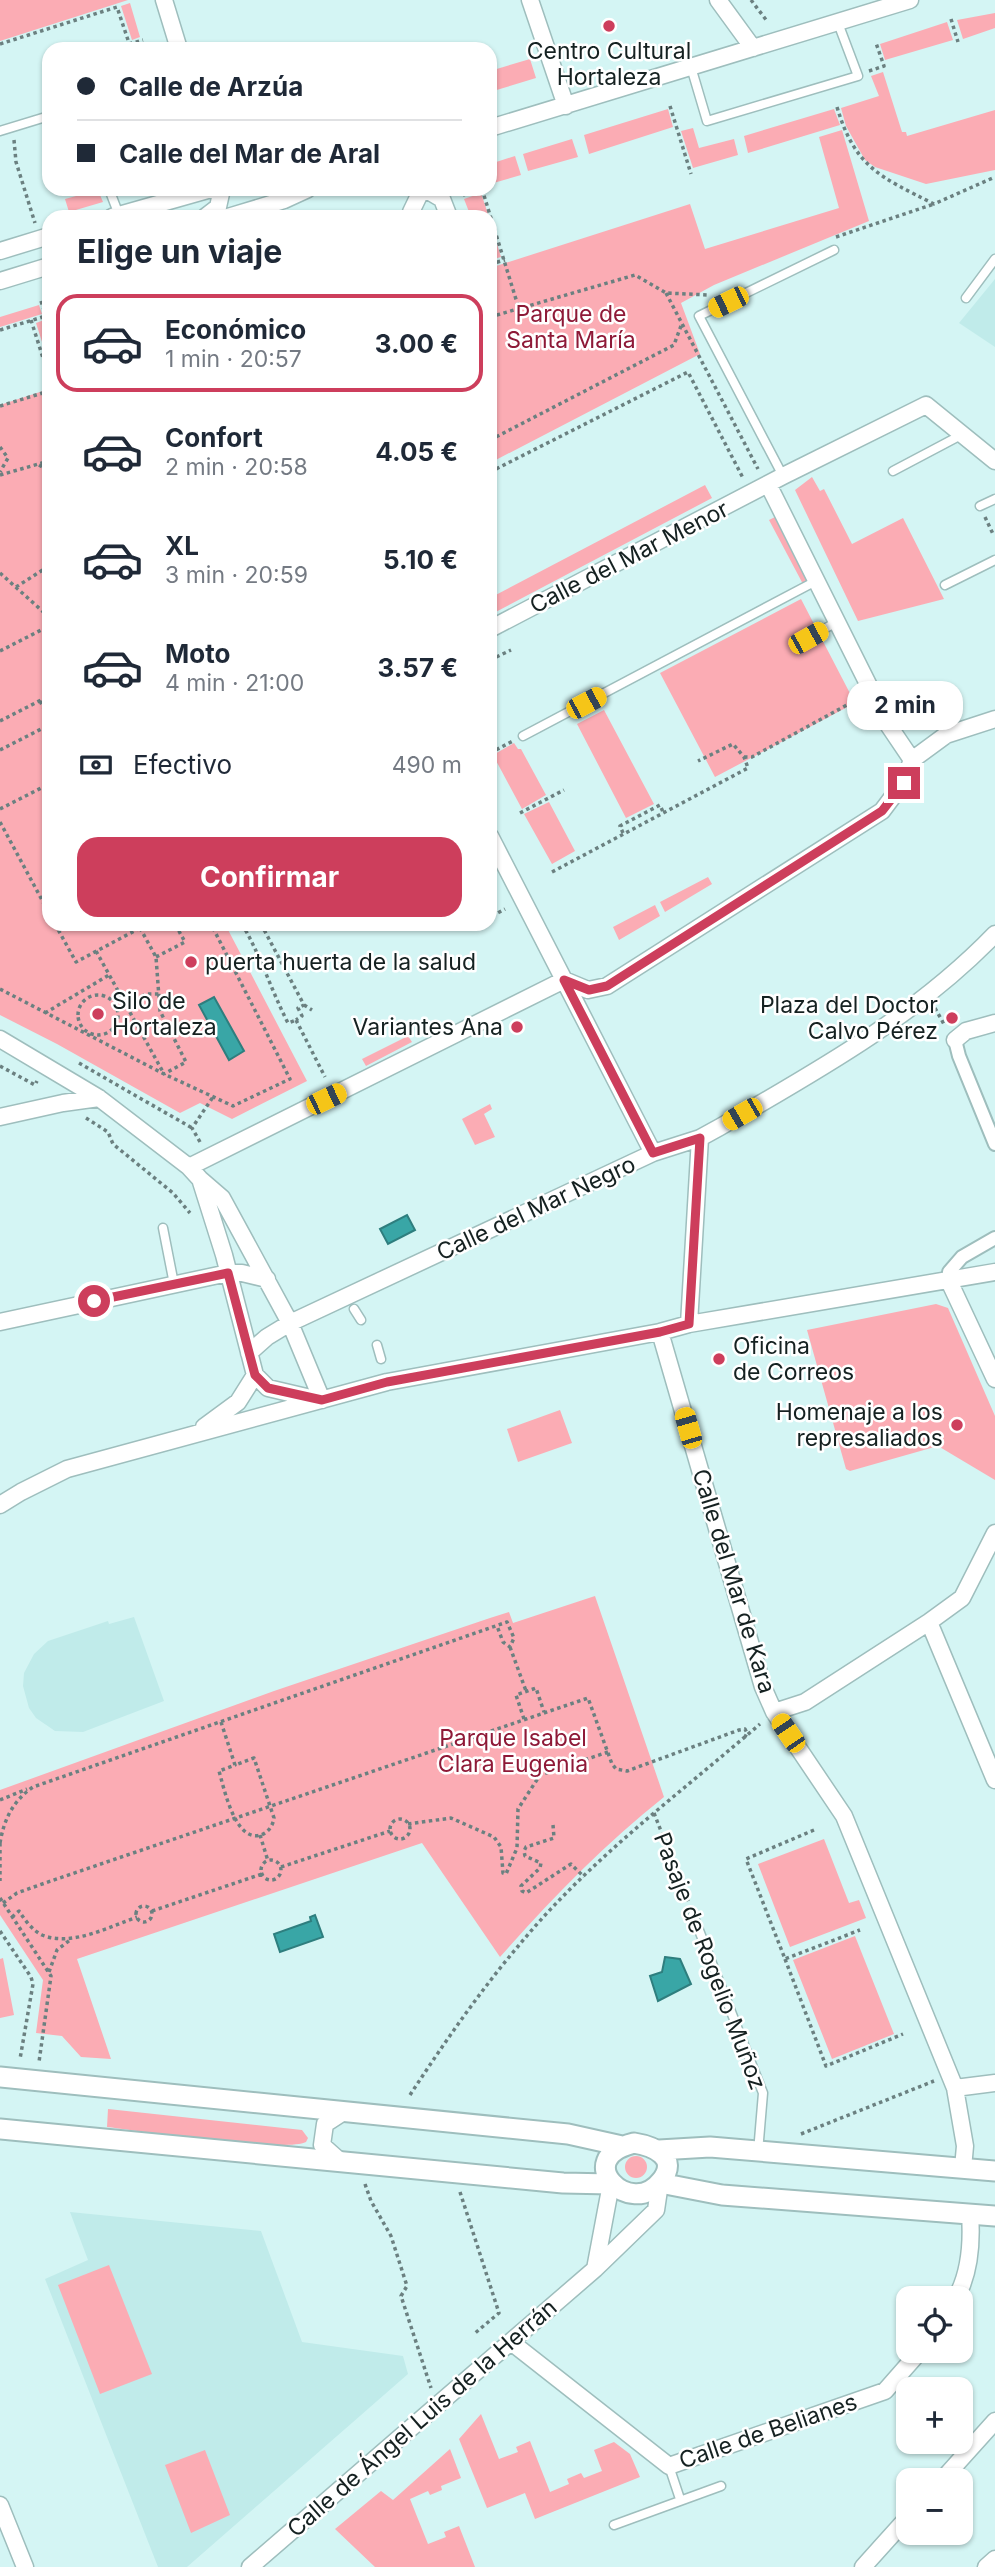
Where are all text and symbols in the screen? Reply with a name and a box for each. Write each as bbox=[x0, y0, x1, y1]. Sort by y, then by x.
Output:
marker: Centro Cultural Hortaleza bbox=[601, 18, 617, 34]
place label: Centro Cultural Hortaleza bbox=[527, 37, 691, 91]
text: Calle de Arzúa bbox=[119, 71, 303, 102]
text: Calle del Mar de Aral bbox=[119, 138, 380, 169]
text: Elige un viaje bbox=[77, 232, 282, 271]
car bbox=[705, 283, 752, 321]
park label: Parque de Santa María bbox=[506, 300, 636, 354]
icon: car bbox=[81, 312, 144, 375]
text: Económico bbox=[165, 314, 306, 345]
text: 3.00 € bbox=[375, 328, 458, 359]
text: 1 min · 20:57 bbox=[165, 345, 302, 373]
icon: car bbox=[81, 420, 144, 483]
text: Confort bbox=[165, 422, 263, 453]
text: 4.05 € bbox=[375, 436, 458, 467]
text: 2 min · 20:58 bbox=[165, 453, 308, 481]
street label: Calle del Mar Menor bbox=[525, 495, 733, 619]
icon: car bbox=[81, 528, 144, 591]
text: XL bbox=[165, 530, 199, 561]
text: 5.10 € bbox=[383, 544, 458, 575]
text: 3 min · 20:59 bbox=[165, 561, 308, 589]
car bbox=[785, 619, 832, 657]
icon: car bbox=[81, 636, 144, 699]
text: Moto bbox=[165, 638, 230, 669]
text: 3.57 € bbox=[378, 652, 458, 683]
text: 4 min · 21:00 bbox=[165, 669, 304, 697]
callout: 2 min bbox=[846, 682, 962, 730]
car bbox=[563, 684, 610, 722]
text: 2 min bbox=[874, 691, 936, 719]
icon: cash bbox=[77, 746, 115, 784]
text: Efectivo bbox=[133, 749, 232, 780]
text: 490 m bbox=[392, 751, 462, 779]
route end bbox=[888, 767, 920, 799]
button: Confirmar bbox=[77, 837, 462, 917]
place label: puerta huerta de la salud bbox=[205, 948, 476, 976]
marker: puerta huerta de la salud bbox=[183, 954, 199, 970]
place label: Silo de Hortaleza bbox=[112, 987, 217, 1041]
place label: Plaza del Doctor Calvo Pérez bbox=[760, 991, 938, 1045]
marker: Silo de Hortaleza bbox=[90, 1006, 106, 1022]
marker: Plaza del Doctor Calvo Pérez bbox=[944, 1010, 960, 1026]
place label: Variantes Ana bbox=[353, 1013, 503, 1041]
marker: Variantes Ana bbox=[509, 1019, 525, 1035]
car bbox=[303, 1080, 350, 1118]
car bbox=[719, 1094, 766, 1134]
street label: Calle del Mar Negro bbox=[432, 1150, 640, 1266]
route start bbox=[78, 1285, 110, 1317]
place label: Oficina de Correos bbox=[733, 1332, 854, 1386]
marker: Oficina de Correos bbox=[711, 1351, 727, 1367]
place label: Homenaje a los represaliados bbox=[776, 1398, 943, 1452]
car bbox=[673, 1405, 704, 1451]
marker: Homenaje a los represaliados bbox=[949, 1417, 965, 1433]
street label: Calle del Mar de Kara bbox=[687, 1465, 781, 1697]
car bbox=[768, 1710, 809, 1756]
park label: Parque Isabel Clara Eugenia bbox=[438, 1724, 588, 1778]
street label: Pasaje de Rogelio Muñoz bbox=[648, 1828, 772, 2094]
map controls bbox=[896, 2286, 973, 2545]
button: locate bbox=[896, 2286, 973, 2363]
street label: Calle de Ángel Luis de la Herrán bbox=[281, 2293, 563, 2543]
button: + bbox=[896, 2377, 973, 2454]
street label: Calle de Belianes bbox=[675, 2387, 861, 2475]
button: − bbox=[896, 2468, 973, 2545]

